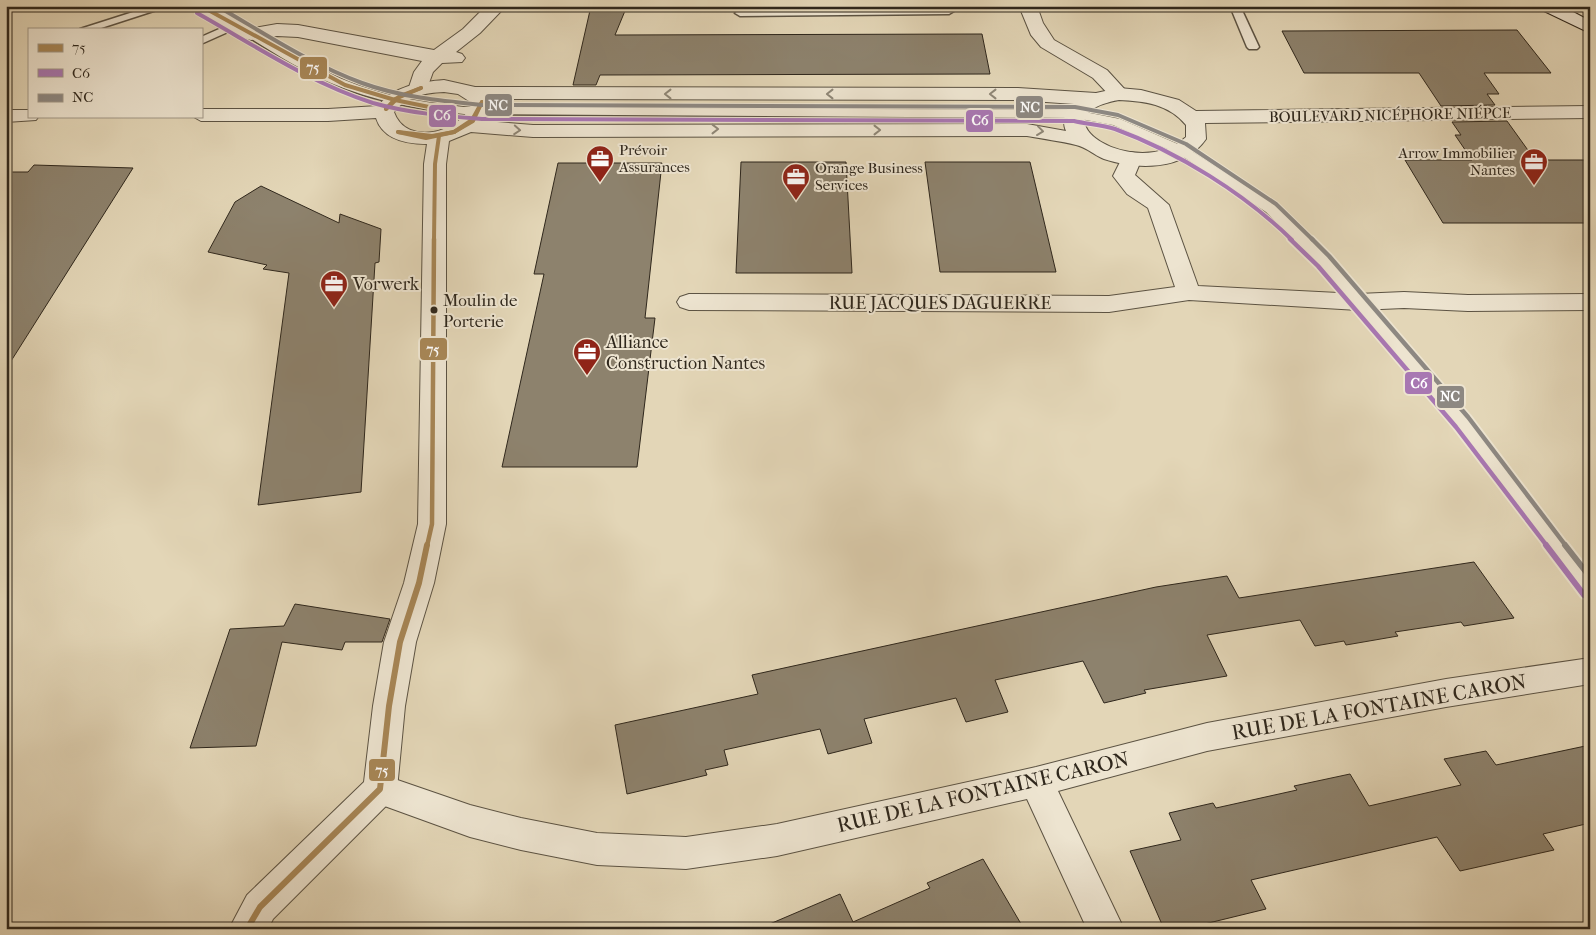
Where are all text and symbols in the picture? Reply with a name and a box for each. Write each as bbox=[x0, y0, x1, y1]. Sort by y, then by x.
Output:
legend bbox=[28, 28, 202, 118]
text: 75 bbox=[72, 38, 86, 56]
line badge: 75 bbox=[299, 56, 328, 80]
text: 75 bbox=[306, 59, 319, 76]
text: C6 bbox=[72, 64, 91, 82]
text: NC bbox=[72, 88, 93, 106]
one-way arrow bbox=[664, 89, 672, 99]
one-way arrow bbox=[826, 89, 834, 99]
one-way arrow bbox=[989, 89, 996, 99]
line badge: NC bbox=[484, 93, 513, 117]
line badge: NC bbox=[1015, 95, 1044, 119]
text: NC bbox=[488, 97, 508, 114]
text: NC bbox=[1020, 99, 1040, 116]
line badge: C6 bbox=[428, 104, 457, 128]
street label: BOULEVARD NICÉPHORE NIÉPCE bbox=[1269, 104, 1511, 126]
text: C6 bbox=[433, 107, 451, 124]
line badge: C6 bbox=[965, 109, 994, 133]
text: C6 bbox=[971, 112, 989, 129]
one-way arrow bbox=[513, 124, 521, 135]
one-way arrow bbox=[711, 124, 719, 134]
one-way arrow bbox=[874, 125, 881, 135]
one-way arrow bbox=[1036, 125, 1044, 136]
place label: Prévoir Assurances bbox=[618, 141, 690, 176]
office icon: Prévoir Assurances bbox=[585, 144, 615, 183]
place label: Arrow Immobilier Nantes bbox=[1397, 144, 1516, 179]
office icon: Arrow Immobilier Nantes bbox=[1519, 147, 1549, 186]
place label: Orange Business Services bbox=[815, 159, 923, 194]
office icon: Orange Business Services bbox=[781, 162, 811, 201]
office icon: Vorwerk bbox=[319, 269, 349, 308]
place label: Vorwerk bbox=[352, 274, 420, 295]
place label: Moulin de Porterie bbox=[443, 290, 518, 331]
street label: RUE JACQUES DAGUERRE bbox=[829, 293, 1051, 314]
marker: Moulin de Porterie bbox=[429, 305, 439, 315]
place label: Alliance Construction Nantes bbox=[605, 332, 766, 374]
line badge: 75 bbox=[419, 337, 448, 361]
office icon: Alliance Construction Nantes bbox=[572, 337, 602, 376]
text: 75 bbox=[426, 341, 439, 358]
line badge: C6 bbox=[1404, 371, 1433, 395]
text: C6 bbox=[1410, 375, 1428, 392]
line badge: NC bbox=[1436, 385, 1465, 409]
text: NC bbox=[1440, 388, 1460, 405]
street label: RUE DE LA FONTAINE CARON bbox=[1230, 669, 1528, 745]
street label: RUE DE LA FONTAINE CARON bbox=[835, 747, 1132, 837]
line badge: 75 bbox=[368, 758, 396, 782]
text: 75 bbox=[375, 762, 388, 779]

